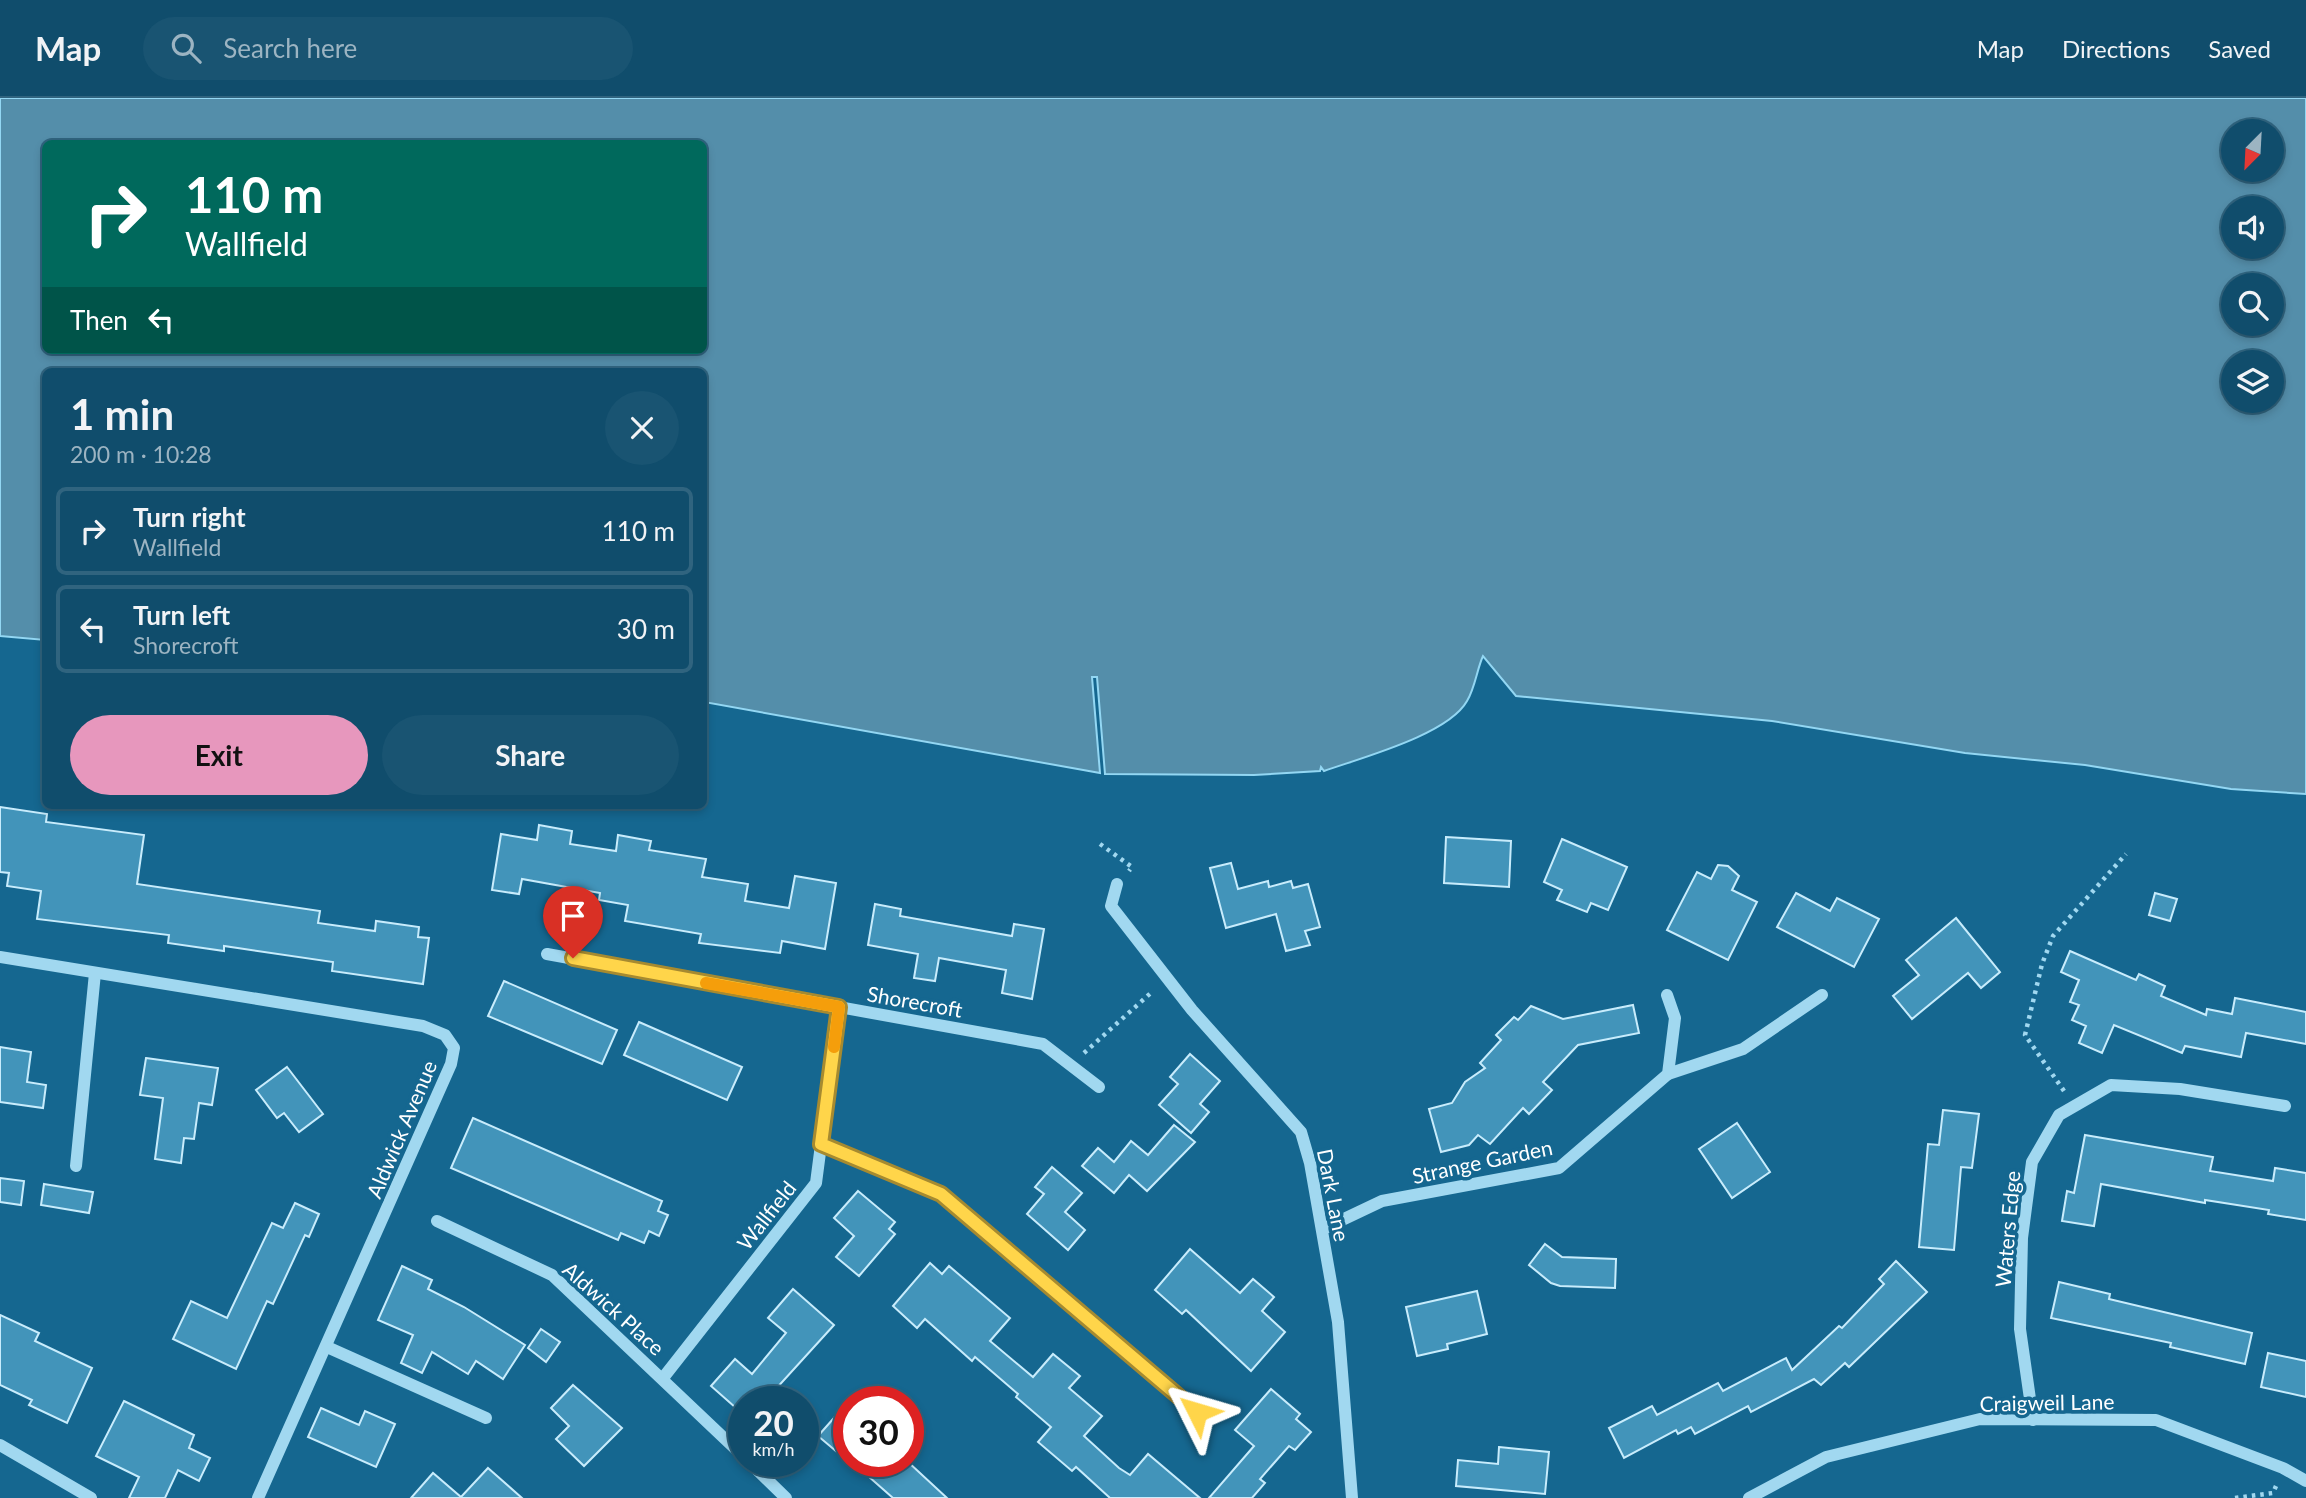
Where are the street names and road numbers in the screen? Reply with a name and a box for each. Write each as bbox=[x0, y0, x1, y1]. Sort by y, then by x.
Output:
street label: Shorecroft bbox=[865, 980, 965, 1022]
street label: Aldwick Avenue bbox=[361, 1056, 441, 1202]
street label: Strange Garden bbox=[1410, 1134, 1554, 1188]
street label: Dark Lane bbox=[1313, 1147, 1355, 1243]
street label: Waters Edge bbox=[1989, 1170, 2025, 1288]
street label: Wallfield bbox=[731, 1175, 801, 1255]
street label: Aldwick Place bbox=[558, 1256, 670, 1360]
street label: Craigweil Lane bbox=[1979, 1388, 2115, 1416]

